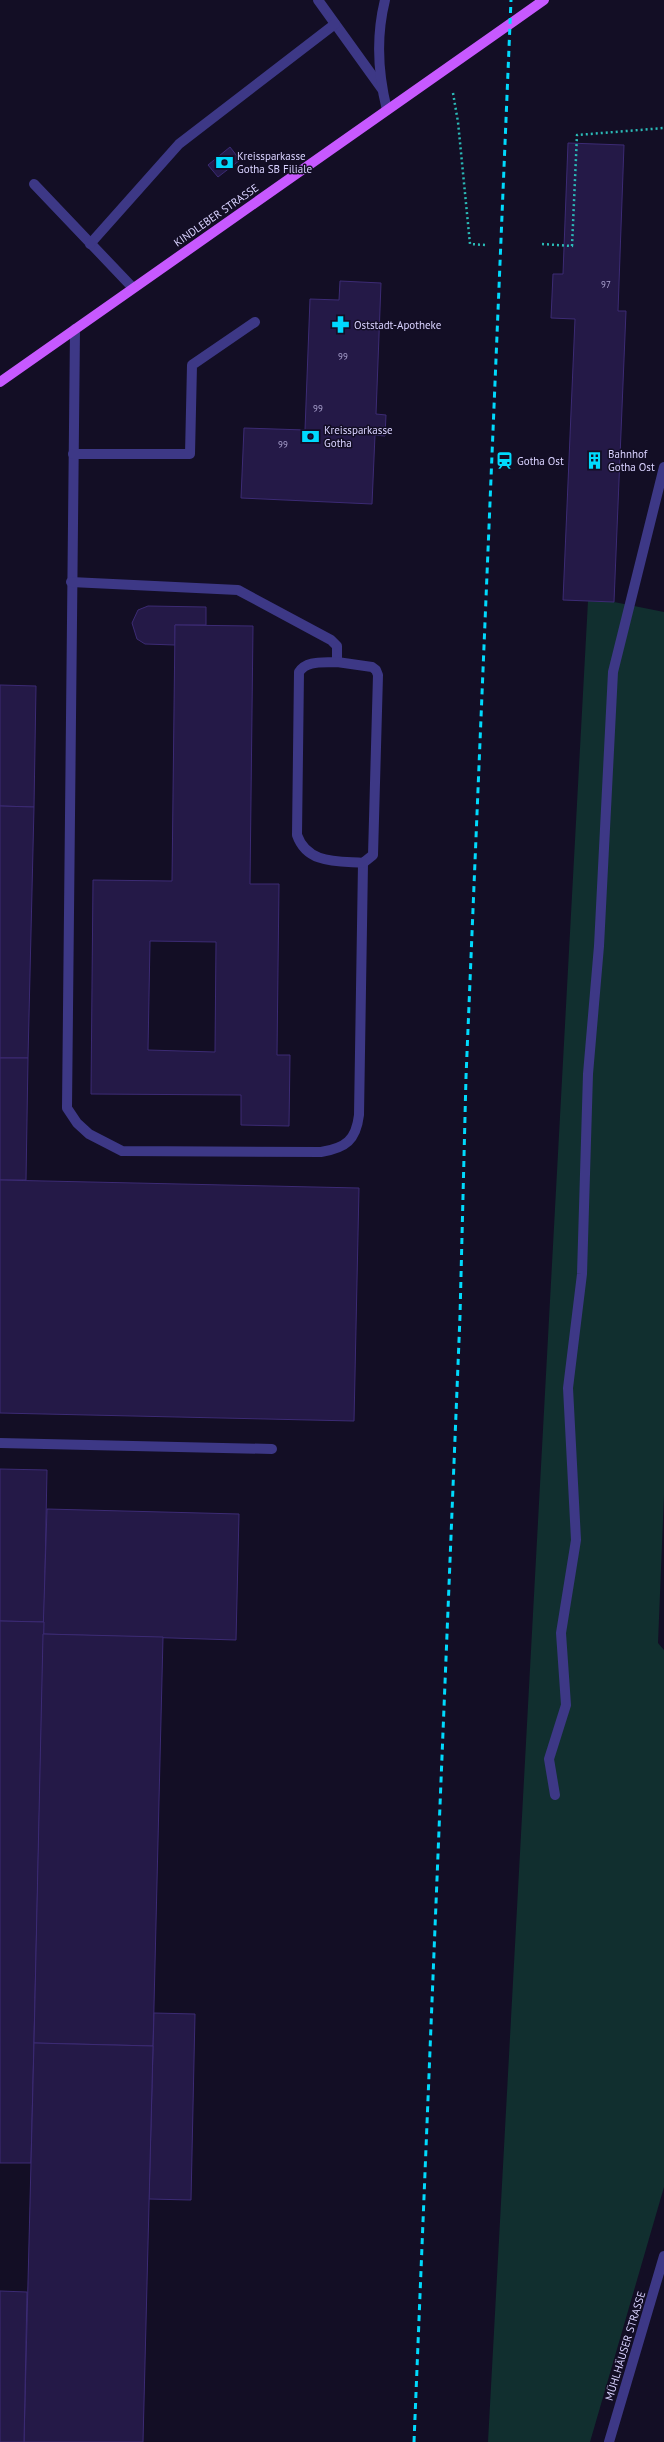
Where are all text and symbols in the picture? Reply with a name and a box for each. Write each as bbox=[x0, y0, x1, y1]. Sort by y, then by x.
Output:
place label: Kreissparkasse Gotha SB Filiale bbox=[237, 149, 312, 176]
bank icon: Kreissparkasse Gotha SB Filiale bbox=[214, 152, 234, 172]
street label: KINDLEBER STRASSE bbox=[171, 181, 261, 249]
house number: 97 bbox=[601, 279, 611, 290]
pharmacy icon: Oststadt-Apotheke bbox=[331, 315, 351, 335]
place label: Oststadt-Apotheke bbox=[354, 318, 442, 332]
house number: 99 bbox=[338, 351, 348, 362]
house number: 99 bbox=[313, 403, 323, 414]
place label: Kreissparkasse Gotha bbox=[324, 423, 393, 450]
bank icon: Kreissparkasse Gotha bbox=[301, 426, 321, 446]
house number: 99 bbox=[278, 439, 288, 450]
place label: Bahnhof Gotha Ost bbox=[608, 447, 655, 474]
building icon: Bahnhof Gotha Ost bbox=[585, 450, 605, 470]
station icon: Gotha Ost bbox=[494, 451, 514, 471]
place label: Gotha Ost bbox=[517, 454, 564, 468]
street label: MÜHLHÄUSER STRASSE bbox=[602, 2290, 648, 2402]

